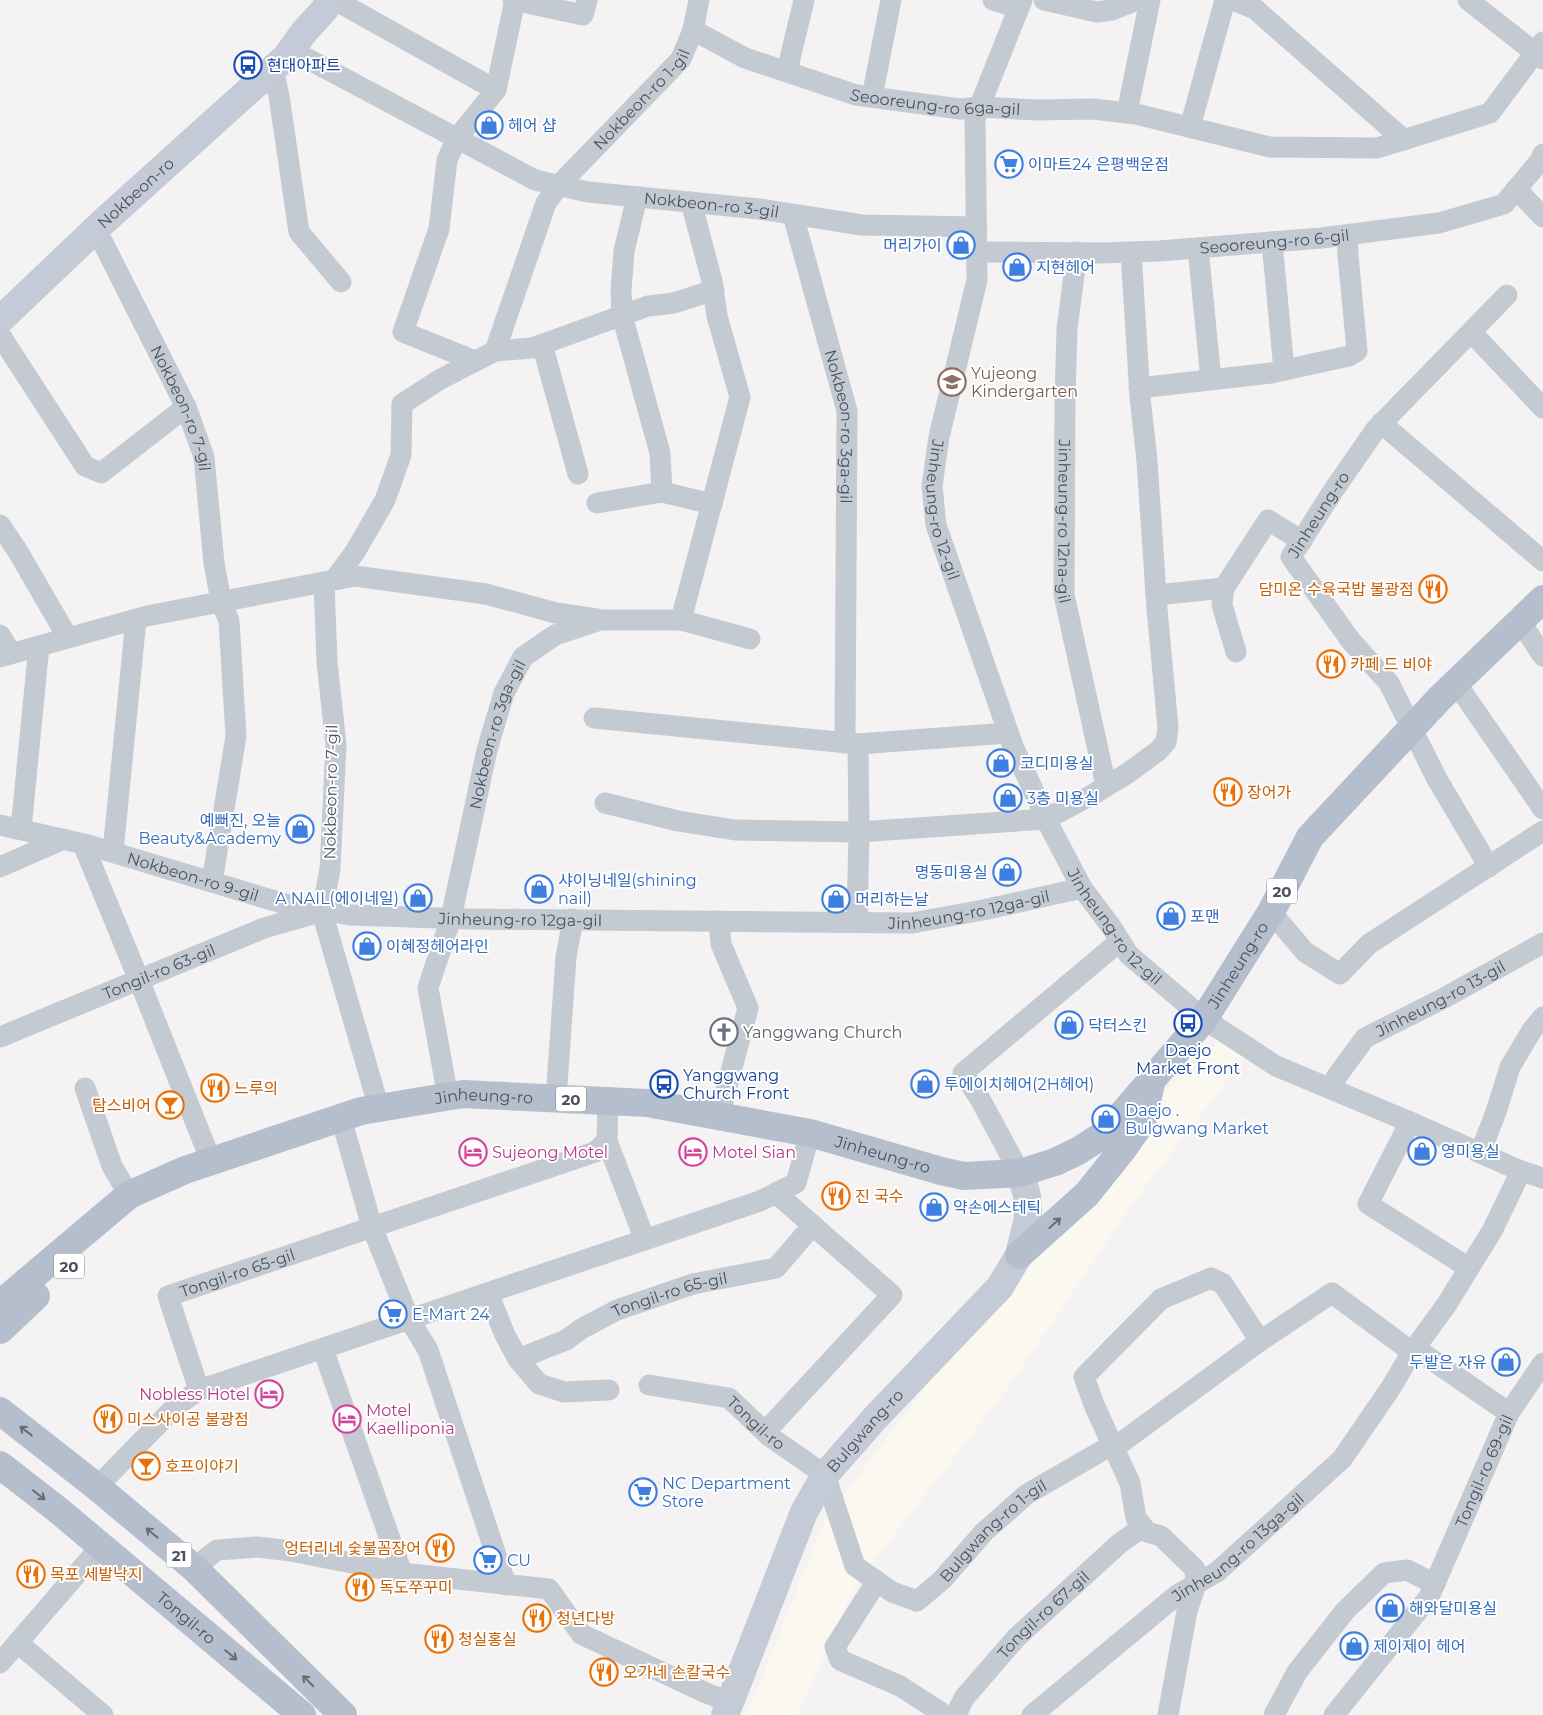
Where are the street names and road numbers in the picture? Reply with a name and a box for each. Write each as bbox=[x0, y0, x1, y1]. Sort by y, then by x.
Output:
street label: Nokbeon-ro 1-gil bbox=[589, 46, 694, 153]
street label: Seooreung-ro 6ga-gil bbox=[848, 84, 1021, 119]
street label: Nokbeon-ro bbox=[93, 153, 178, 232]
street label: Nokbeon-ro 3-gil bbox=[643, 188, 780, 221]
street label: Seooreung-ro 6-gil bbox=[1199, 225, 1351, 257]
street label: Nokbeon-ro 7-gil bbox=[147, 342, 215, 472]
street label: Nokbeon-ro 3ga-gil bbox=[821, 347, 857, 504]
street label: Jinheung-ro 12-gil bbox=[922, 437, 964, 582]
street label: Jinheung-ro 12na-gil bbox=[1055, 438, 1075, 605]
street label: Jinheung-ro bbox=[1283, 468, 1353, 562]
street label: Nokbeon-ro 3ga-gil bbox=[465, 657, 529, 811]
street label: Nokbeon-ro 7-gil bbox=[320, 724, 342, 860]
street label: Nokbeon-ro 9-gil bbox=[125, 848, 261, 905]
street label: Jinheung-ro 12-gil bbox=[1063, 864, 1166, 989]
road number: 20 bbox=[1267, 878, 1297, 904]
street label: Jinheung-ro 12ga-gil bbox=[887, 886, 1051, 932]
street label: Jinheung-ro 12ga-gil bbox=[437, 908, 602, 930]
street label: Jinheung-ro bbox=[1203, 918, 1272, 1012]
street label: Tongil-ro 63-gil bbox=[100, 940, 218, 1003]
street label: Jinheung-ro 13-gil bbox=[1372, 956, 1509, 1041]
street label: Jinheung-ro bbox=[432, 1084, 533, 1108]
road number: 20 bbox=[556, 1086, 586, 1112]
street label: Jinheung-ro bbox=[832, 1131, 933, 1177]
street label: Tongil-ro 65-gil bbox=[177, 1244, 297, 1301]
road number: 20 bbox=[54, 1254, 84, 1278]
street label: Tongil-ro 65-gil bbox=[608, 1268, 729, 1321]
street label: Bulgwang-ro bbox=[822, 1385, 907, 1476]
street label: Tongil-ro bbox=[723, 1392, 789, 1454]
street label: Tongil-ro 69-gil bbox=[1451, 1412, 1517, 1530]
street label: Bulgwang-ro 1-gil bbox=[935, 1475, 1050, 1586]
street label: Jinheung-ro 13ga-gil bbox=[1167, 1489, 1308, 1606]
road number: 21 bbox=[166, 1542, 192, 1568]
street label: Tongil-ro 67-gil bbox=[993, 1567, 1093, 1662]
street label: Tongil-ro bbox=[153, 1588, 220, 1648]

